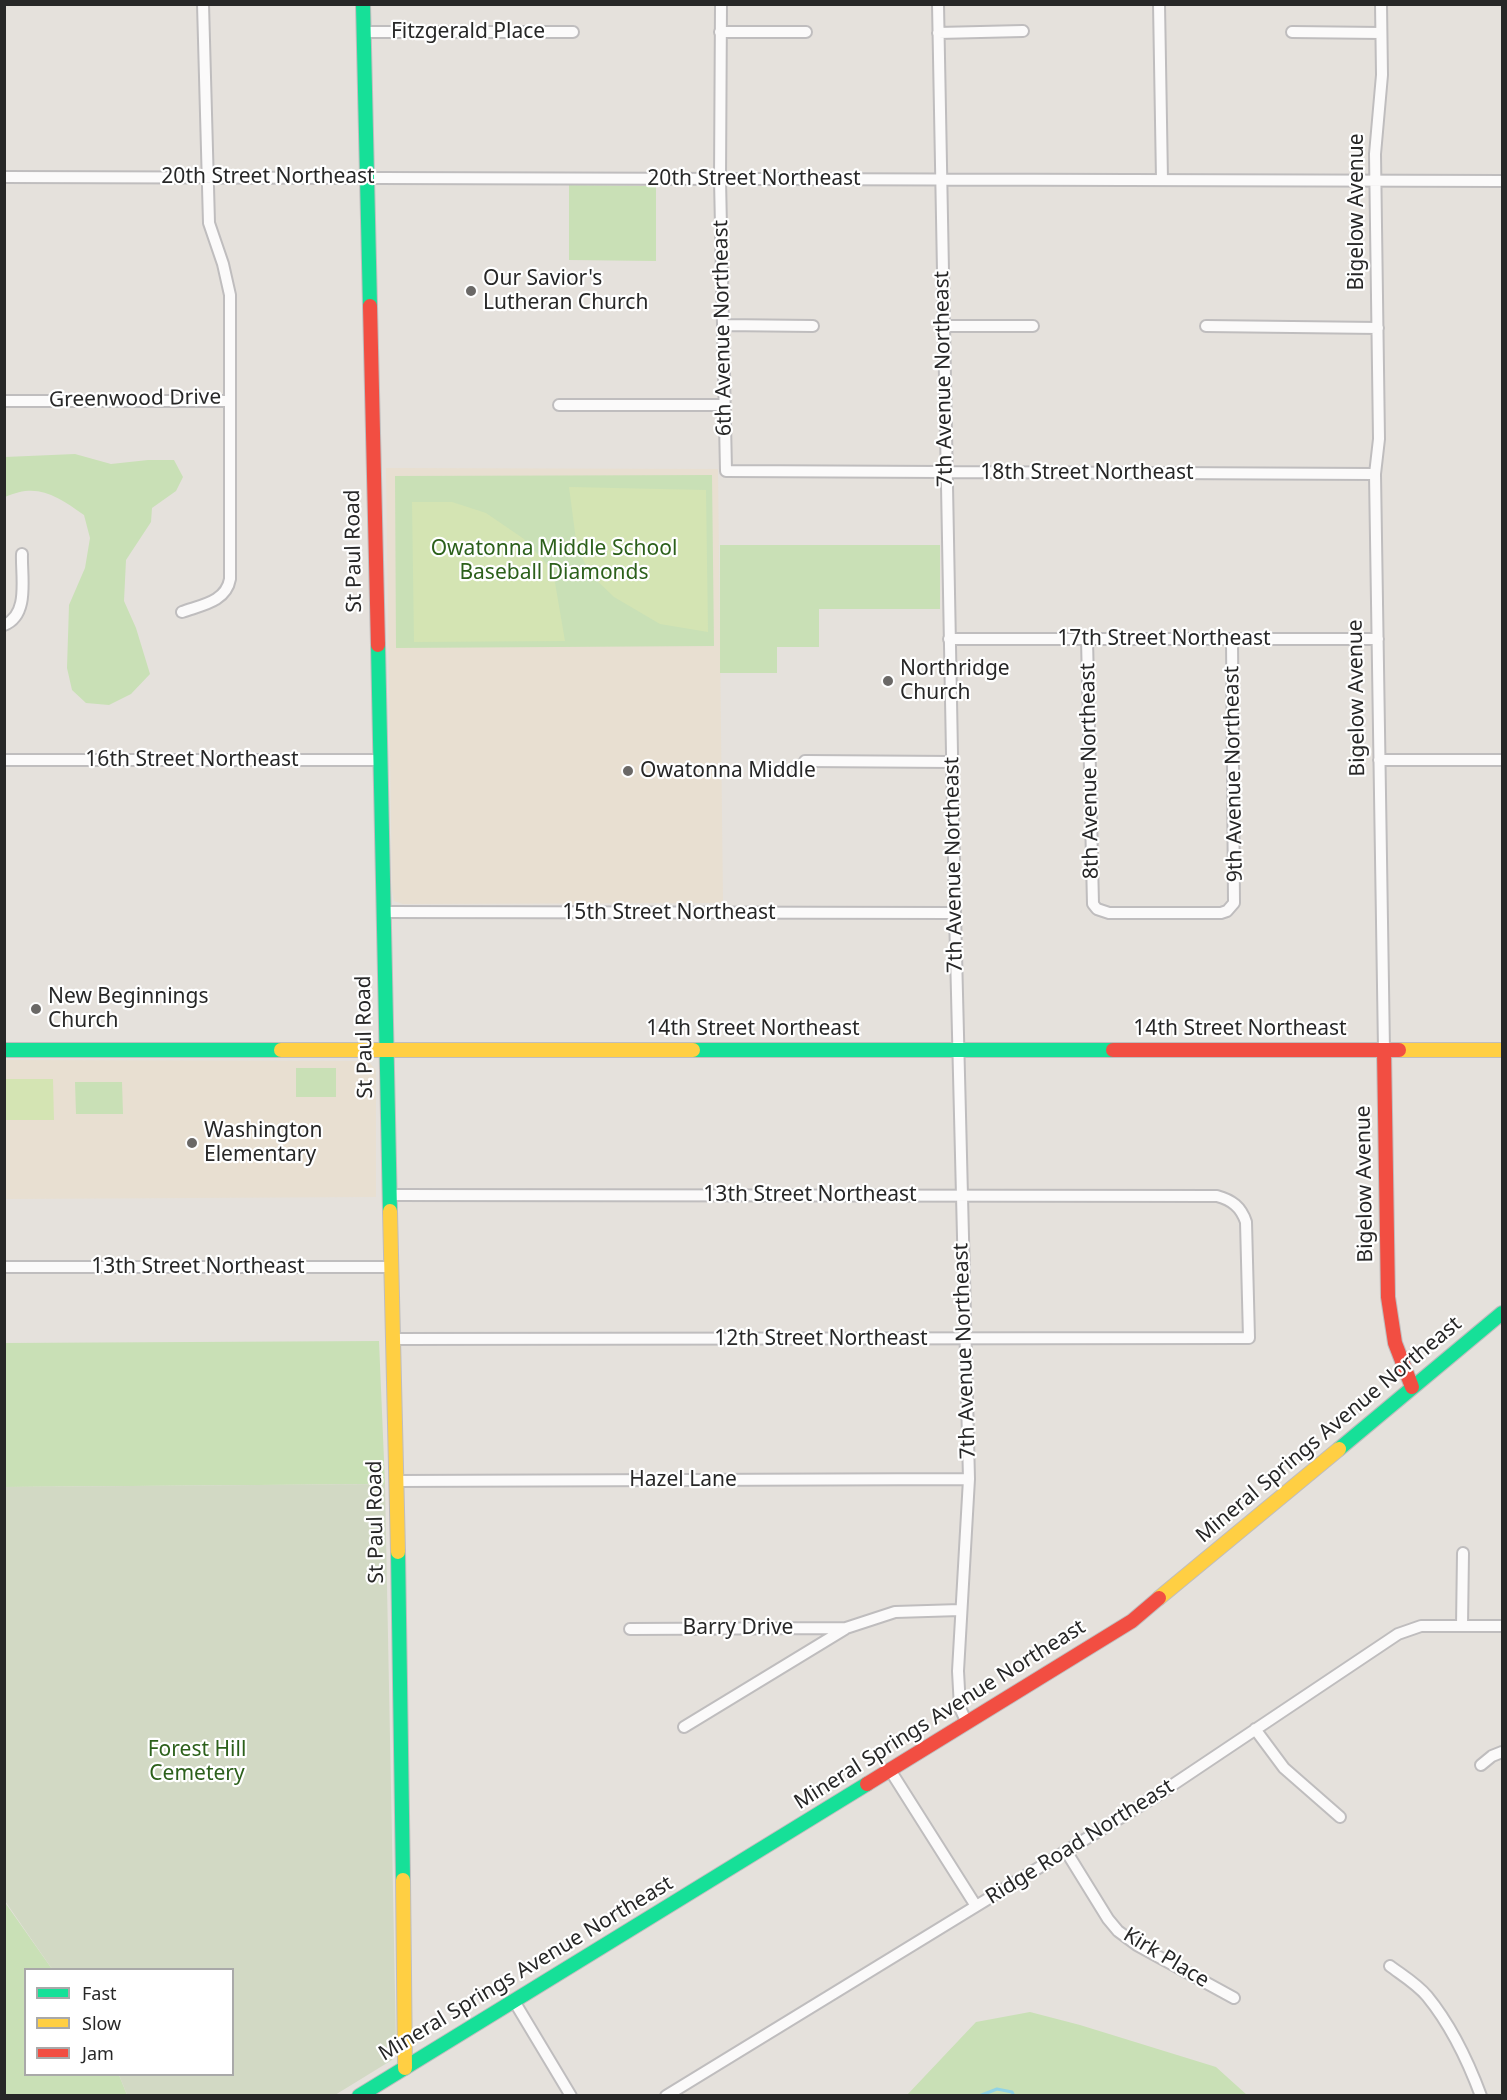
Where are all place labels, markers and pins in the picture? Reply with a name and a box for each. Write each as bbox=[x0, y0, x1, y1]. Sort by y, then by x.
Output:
place label: Our Savior's Lutheran Church bbox=[483, 266, 648, 316]
marker: Our Savior's Lutheran Church bbox=[464, 284, 478, 298]
place label: Northridge Church bbox=[900, 656, 1010, 706]
marker: Northridge Church bbox=[881, 674, 895, 688]
place label: Owatonna Middle bbox=[640, 758, 816, 784]
marker: Owatonna Middle bbox=[621, 764, 635, 778]
place label: New Beginnings Church bbox=[48, 984, 209, 1034]
marker: New Beginnings Church bbox=[29, 1002, 43, 1016]
place label: Washington Elementary bbox=[204, 1118, 323, 1168]
marker: Washington Elementary bbox=[185, 1136, 199, 1150]

